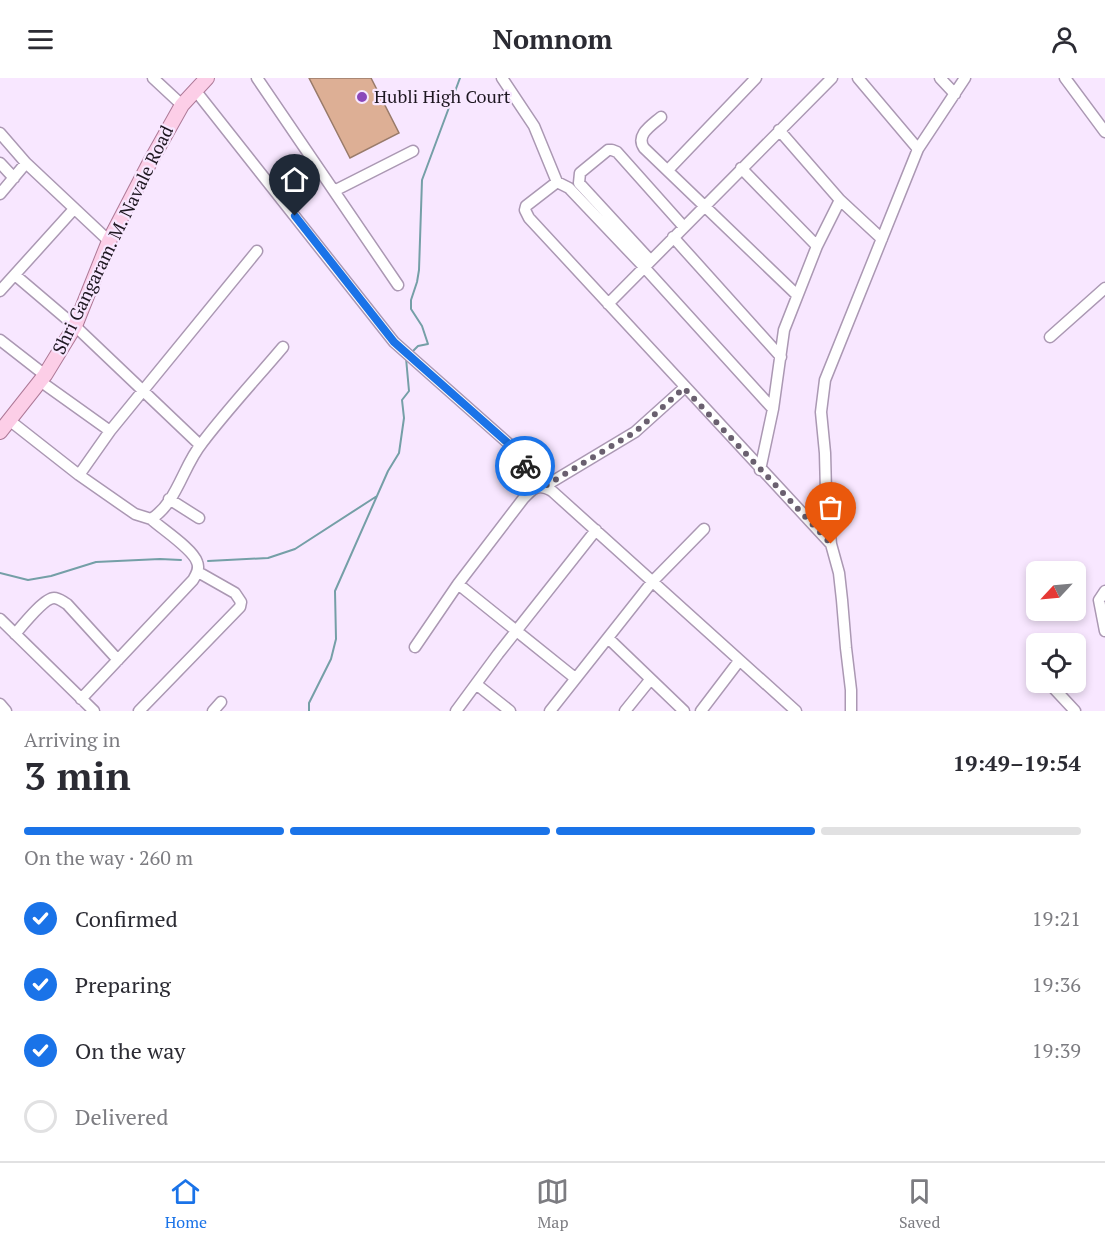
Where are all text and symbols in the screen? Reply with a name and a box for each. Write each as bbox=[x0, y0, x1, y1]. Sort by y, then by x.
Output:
text: Nomnom bbox=[493, 21, 612, 57]
icon: menu bbox=[24, 23, 57, 56]
icon: person bbox=[1048, 23, 1081, 56]
place label: Hubli High Court bbox=[374, 84, 511, 108]
marker: Hubli High Court bbox=[355, 90, 369, 104]
street label: Shri Gangaram. M. Navale Road bbox=[46, 121, 178, 358]
pin bbox=[269, 154, 320, 216]
icon: home bbox=[278, 163, 311, 196]
courier bbox=[495, 436, 555, 496]
icon: bike bbox=[509, 450, 542, 483]
pin bbox=[805, 482, 856, 544]
icon: bag bbox=[814, 491, 847, 524]
north arrow bbox=[1026, 561, 1086, 621]
map controls bbox=[1026, 561, 1086, 693]
button: locate bbox=[1026, 633, 1086, 693]
text: Arriving in bbox=[24, 726, 120, 753]
text: 19:49–19:54 bbox=[953, 748, 1081, 777]
text: 3 min bbox=[24, 749, 131, 801]
text: On the way · 260 m bbox=[24, 844, 193, 871]
icon: check bbox=[24, 902, 57, 935]
text: Confirmed bbox=[75, 904, 178, 933]
text: 19:21 bbox=[1032, 905, 1081, 932]
icon: check bbox=[24, 968, 57, 1001]
text: Preparing bbox=[75, 970, 171, 999]
text: 19:36 bbox=[1032, 971, 1081, 998]
icon: check bbox=[24, 1034, 57, 1067]
text: On the way bbox=[75, 1036, 185, 1065]
text: 19:39 bbox=[1032, 1037, 1081, 1064]
text: Delivered bbox=[75, 1102, 168, 1131]
tab: Home bbox=[165, 1175, 207, 1233]
tab: Map bbox=[536, 1175, 569, 1233]
tab: Saved bbox=[899, 1175, 940, 1233]

